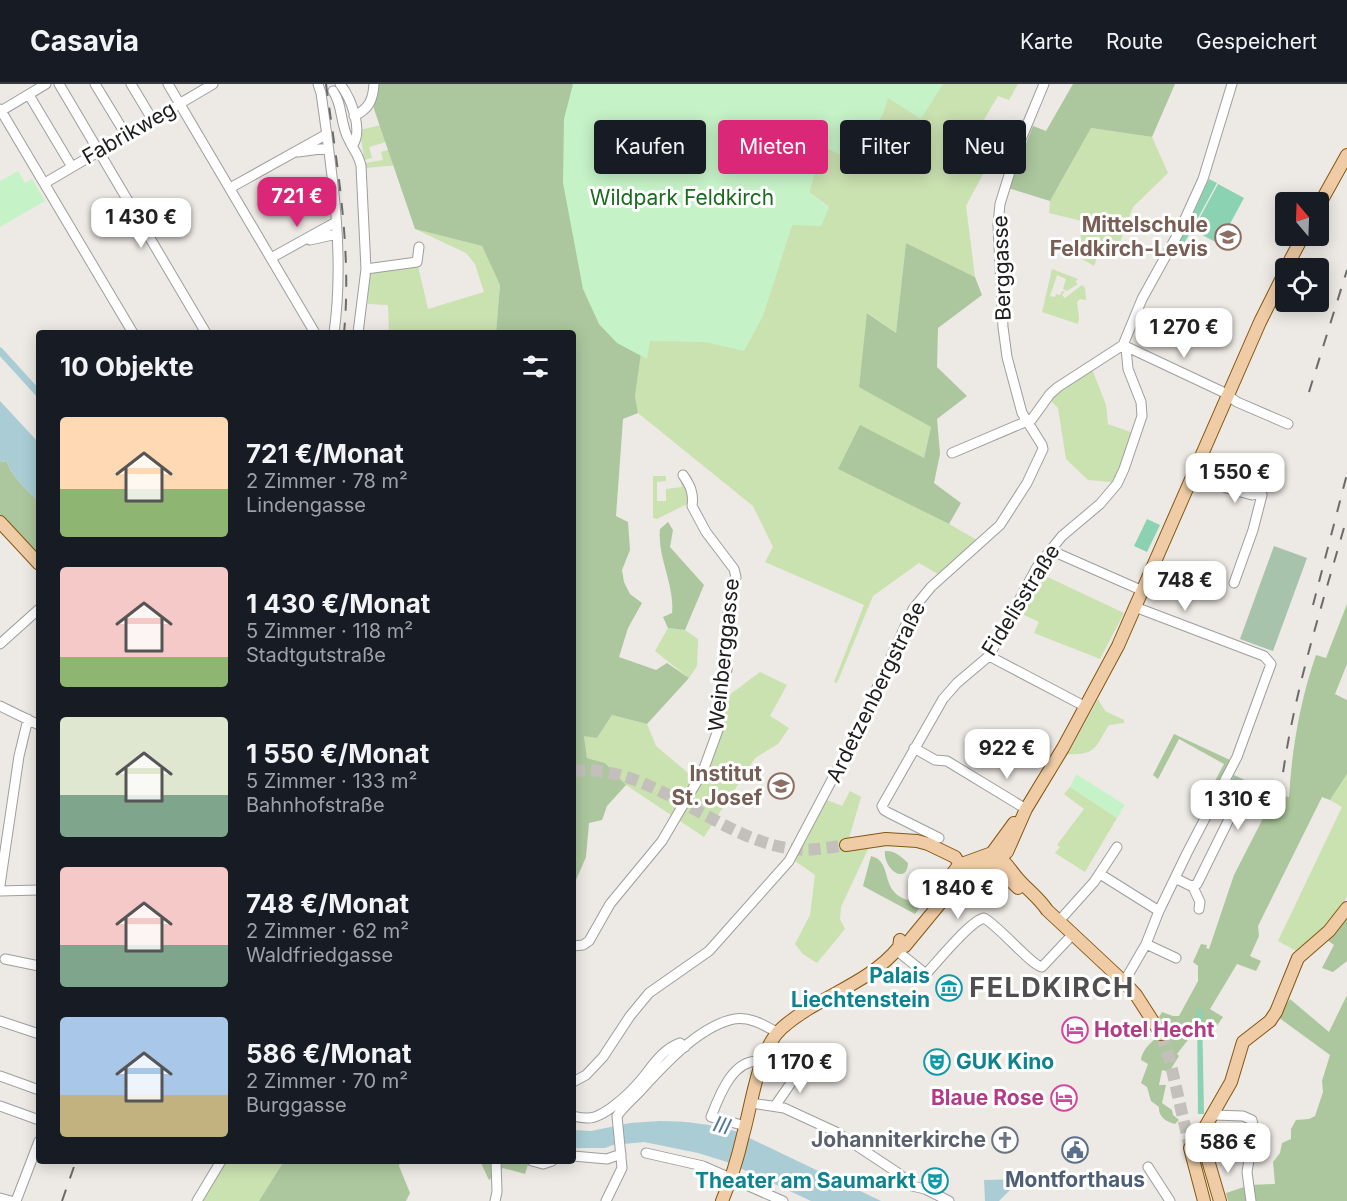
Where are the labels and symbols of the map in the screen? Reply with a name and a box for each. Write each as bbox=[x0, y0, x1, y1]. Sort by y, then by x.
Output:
street label: Fabrikweg bbox=[78, 96, 180, 169]
pin: 721 € bbox=[255, 177, 339, 228]
park label: Wildpark Feldkirch bbox=[590, 185, 774, 210]
north arrow bbox=[1275, 192, 1329, 246]
pin: 1 430 € bbox=[86, 198, 196, 249]
place label: Mittelschule Feldkirch-Levis bbox=[1050, 212, 1208, 261]
street label: Berggasse bbox=[987, 215, 1016, 321]
school or university icon: Mittelschule Feldkirch-Levis bbox=[1213, 222, 1243, 252]
pin: 1 270 € bbox=[1129, 308, 1239, 359]
pin: 1 550 € bbox=[1180, 453, 1290, 504]
street label: Fidelisstraße bbox=[976, 539, 1065, 660]
pin: 748 € bbox=[1143, 561, 1227, 612]
street label: Weinberggasse bbox=[703, 577, 744, 733]
street label: Ardetzenbergstraße bbox=[821, 597, 930, 786]
pin: 922 € bbox=[965, 729, 1049, 780]
place label: Institut St. Josef bbox=[671, 761, 763, 810]
school or university icon: Institut St. Josef bbox=[766, 771, 796, 801]
pin: 1 310 € bbox=[1183, 780, 1293, 831]
pin: 1 840 € bbox=[903, 869, 1013, 920]
place label: Palais Liechtenstein bbox=[791, 963, 930, 1012]
district label: FELDKIRCH bbox=[969, 971, 1135, 1004]
museum icon: Palais Liechtenstein bbox=[934, 973, 964, 1003]
hotel icon: Hotel Hecht bbox=[1060, 1015, 1090, 1045]
place label: Hotel Hecht bbox=[1094, 1017, 1215, 1042]
pin: 1 170 € bbox=[745, 1043, 855, 1094]
theatre icon: GUK Kino bbox=[922, 1047, 952, 1077]
place label: GUK Kino bbox=[956, 1049, 1054, 1074]
hotel icon: Blaue Rose bbox=[1049, 1083, 1079, 1113]
place label: Blaue Rose bbox=[931, 1085, 1044, 1110]
water label: Ill bbox=[710, 1110, 734, 1140]
pin: 586 € bbox=[1186, 1123, 1270, 1174]
church icon: Johanniterkirche bbox=[990, 1125, 1020, 1155]
place label: Johanniterkirche bbox=[811, 1127, 986, 1152]
public building icon: Montforthaus bbox=[1060, 1135, 1090, 1165]
theatre icon: Theater am Saumarkt bbox=[920, 1166, 950, 1196]
place label: Montforthaus bbox=[1005, 1167, 1145, 1192]
place label: Theater am Saumarkt bbox=[695, 1168, 916, 1193]

